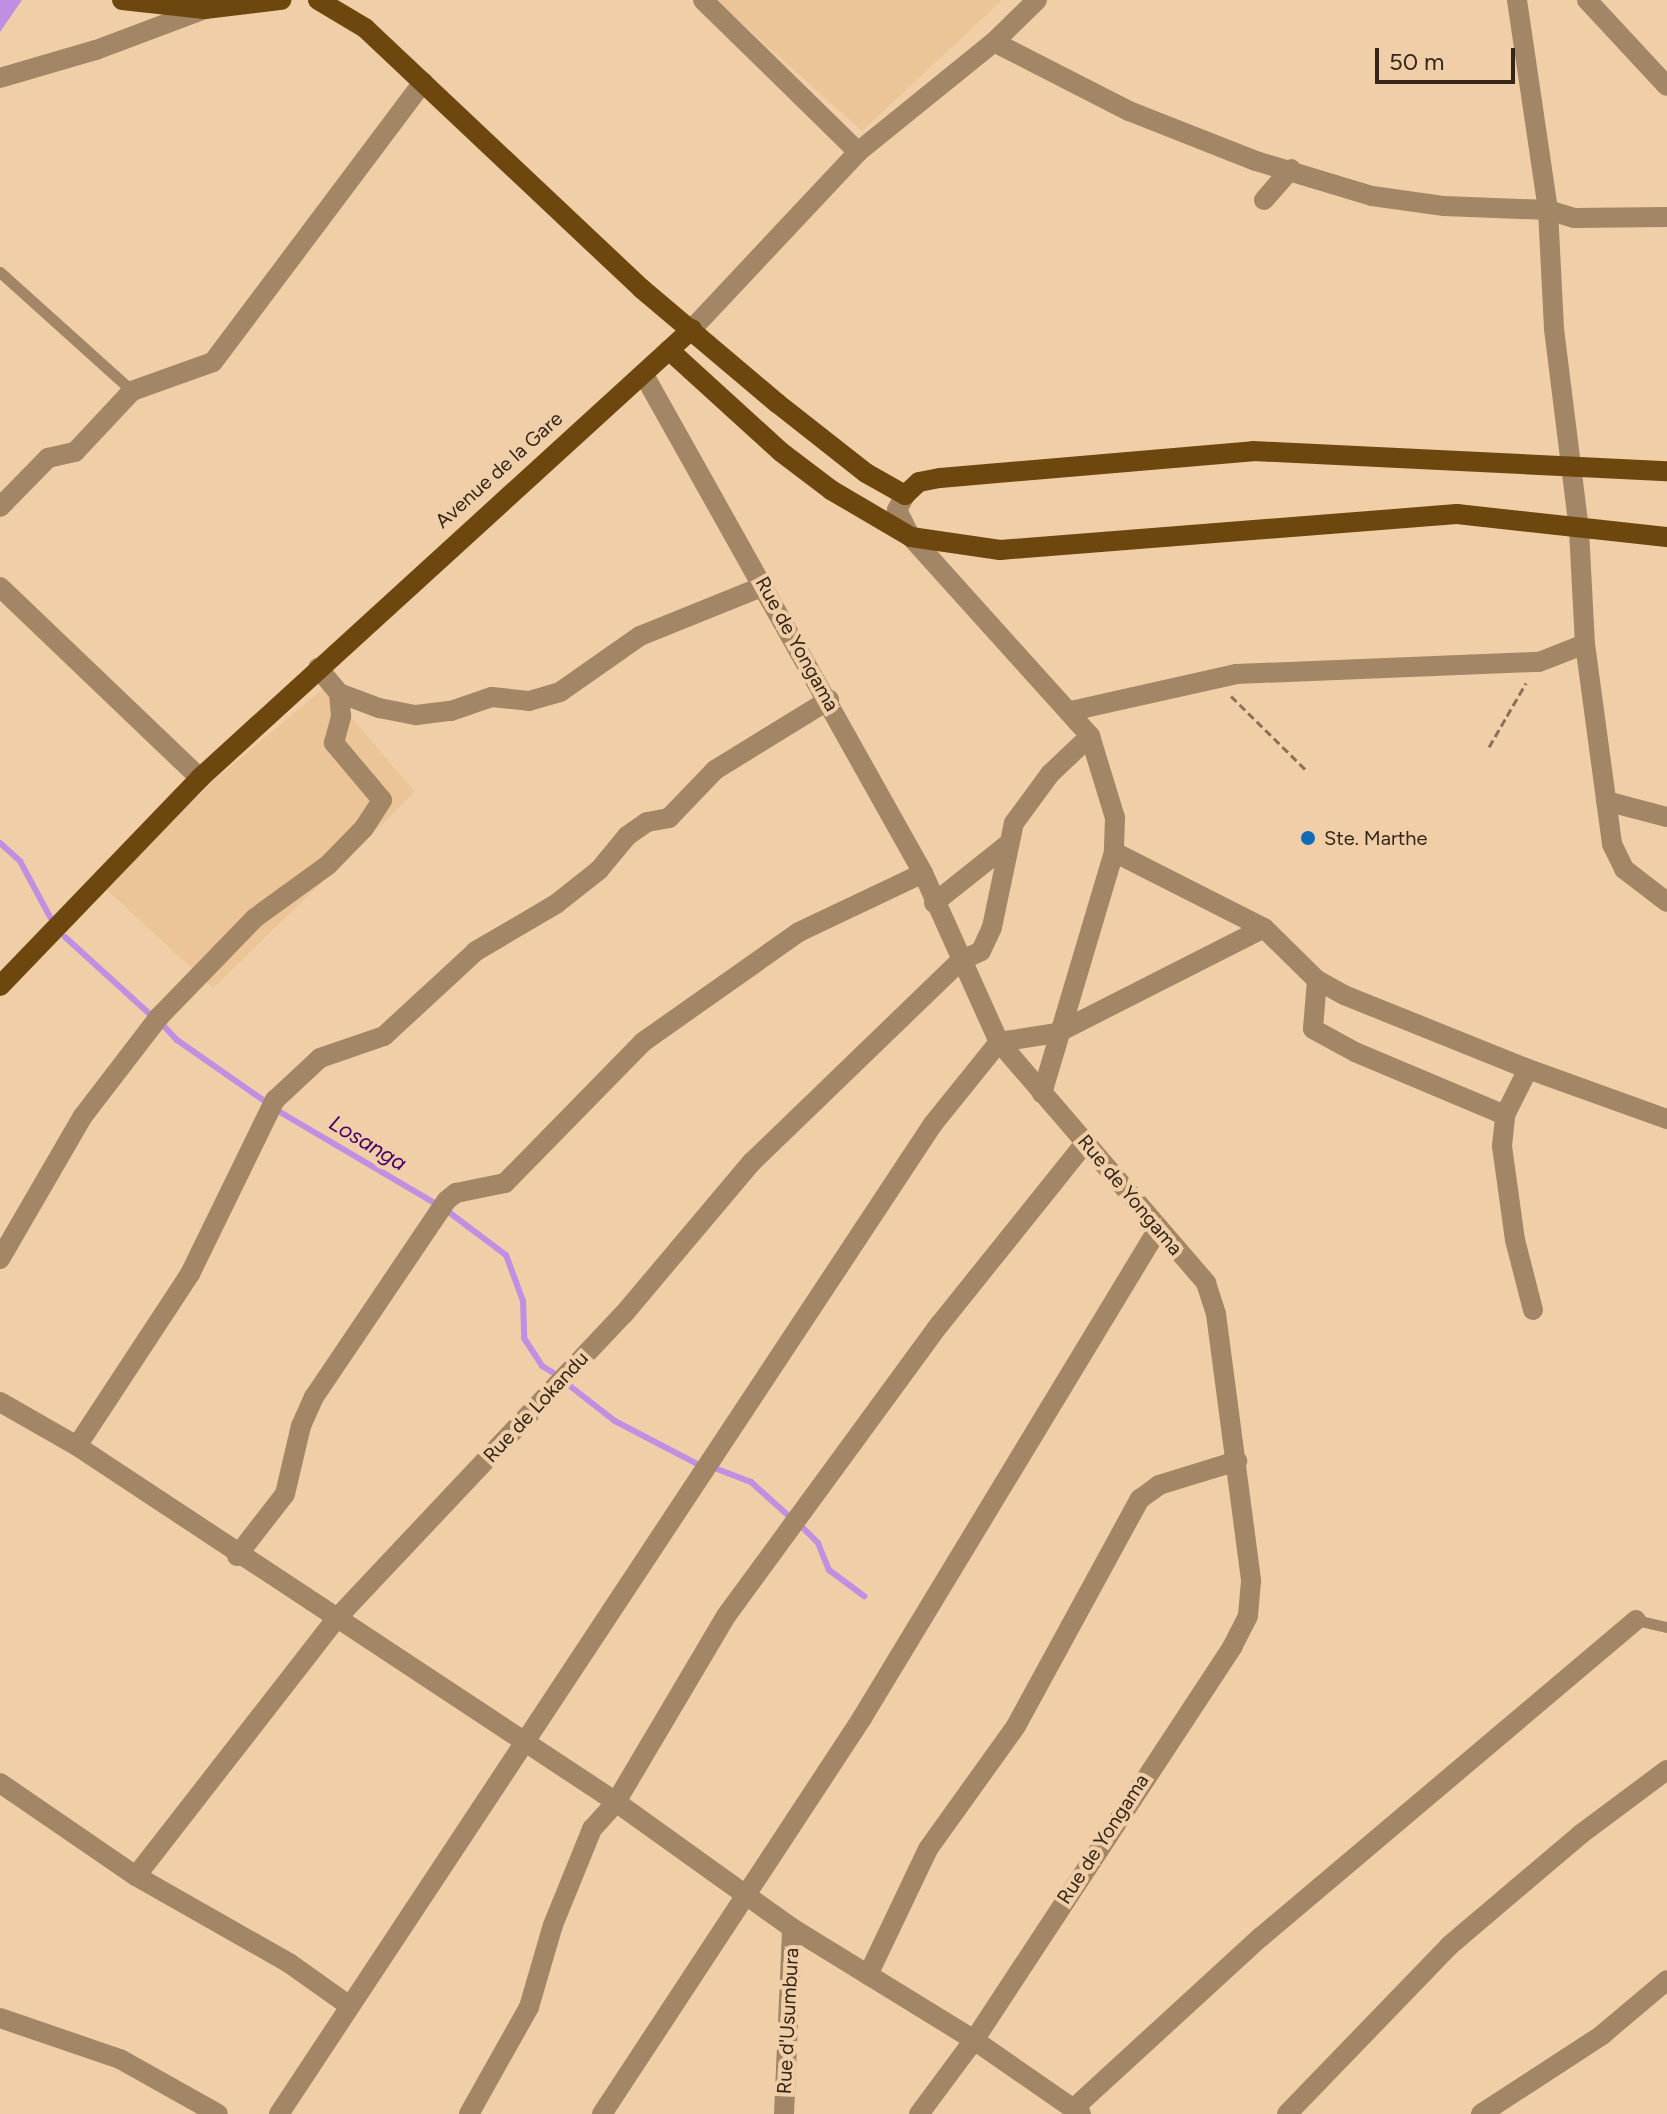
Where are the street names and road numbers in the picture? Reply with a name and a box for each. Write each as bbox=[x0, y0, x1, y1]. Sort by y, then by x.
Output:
street label: Avenue de la Gare bbox=[430, 407, 568, 533]
street label: Rue de Yongama bbox=[750, 573, 844, 715]
street label: Rue de Yongama bbox=[1073, 1130, 1187, 1260]
street label: Rue de Lokandu bbox=[479, 1347, 593, 1467]
street label: Rue de Yongama bbox=[1052, 1770, 1154, 1908]
street label: Rue d'Usumbura bbox=[772, 1947, 804, 2095]

